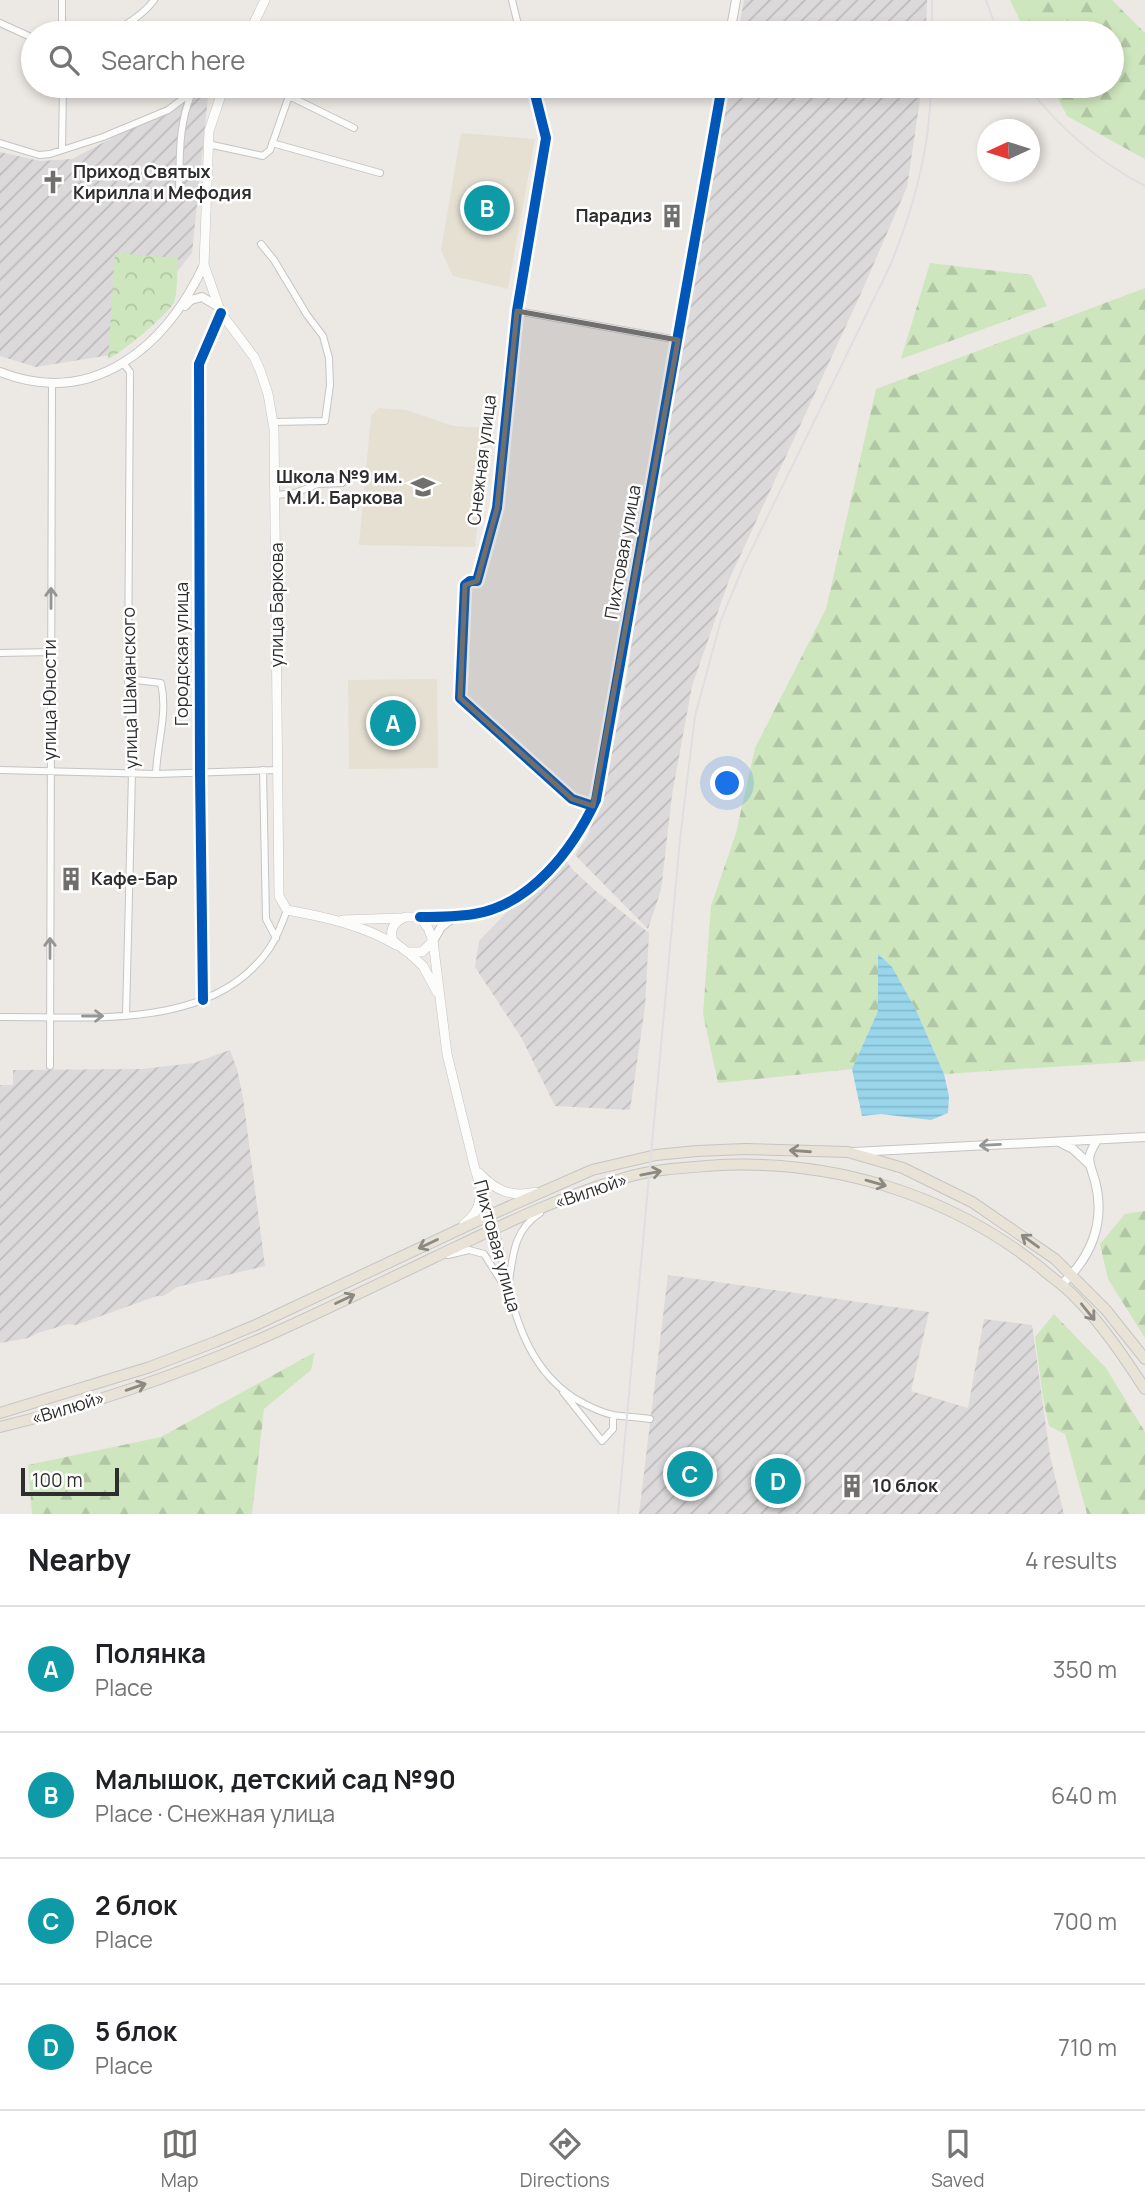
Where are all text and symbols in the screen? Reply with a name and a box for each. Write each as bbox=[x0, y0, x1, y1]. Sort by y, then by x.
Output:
search box bbox=[21, 21, 1124, 98]
icon: search bbox=[45, 41, 83, 79]
text: Search here bbox=[101, 42, 246, 78]
north arrow bbox=[977, 119, 1040, 182]
place label: Приход Святых Кирилла и Мефодия bbox=[73, 159, 252, 204]
church icon: Приход Святых Кирилла и Мефодия bbox=[39, 168, 67, 196]
pin: B bbox=[464, 182, 510, 234]
building icon: Парадиз bbox=[658, 202, 686, 230]
place label: Парадиз bbox=[575, 203, 652, 227]
street label: Снежная улица bbox=[461, 393, 501, 526]
place label: Школа №9 им. М.И. Баркова bbox=[276, 464, 403, 509]
school or university icon: Школа №9 им. М.И. Баркова bbox=[409, 473, 437, 501]
street label: Пихтовая улица bbox=[598, 483, 646, 621]
street label: улица Баркова bbox=[264, 542, 288, 668]
street label: Городская улица bbox=[169, 582, 193, 726]
one-way arrow bbox=[44, 587, 58, 610]
street label: улица Шаманского bbox=[116, 607, 142, 769]
street label: улица Юности bbox=[37, 639, 61, 761]
pin: A bbox=[370, 697, 416, 749]
your location bbox=[710, 766, 744, 800]
building icon: Кафе-Бар bbox=[57, 865, 85, 893]
place label: Кафе-Бар bbox=[91, 866, 178, 890]
one-way arrow bbox=[44, 937, 57, 960]
one-way arrow bbox=[81, 1009, 104, 1023]
one-way arrow bbox=[980, 1139, 1002, 1152]
one-way arrow bbox=[789, 1144, 812, 1157]
one-way arrow bbox=[639, 1165, 662, 1179]
street label: «Вилюй» bbox=[551, 1166, 630, 1214]
street label: Пихтовая улица bbox=[469, 1177, 527, 1314]
one-way arrow bbox=[864, 1177, 887, 1190]
one-way arrow bbox=[1021, 1234, 1040, 1248]
one-way arrow bbox=[418, 1238, 439, 1251]
one-way arrow bbox=[334, 1292, 355, 1305]
one-way arrow bbox=[1080, 1303, 1096, 1321]
one-way arrow bbox=[124, 1380, 146, 1392]
street label: «Вилюй» bbox=[28, 1385, 107, 1430]
pin: C bbox=[667, 1448, 713, 1500]
pin: D bbox=[755, 1455, 801, 1507]
scale bar bbox=[21, 1465, 119, 1497]
text: 100 m bbox=[32, 1467, 83, 1493]
building icon: 10 блок bbox=[838, 1472, 866, 1500]
place label: 10 блок bbox=[872, 1473, 939, 1497]
text: Nearby bbox=[28, 1539, 131, 1580]
text: 4 results bbox=[1025, 1544, 1117, 1576]
text: Полянка bbox=[95, 1635, 206, 1671]
text: A bbox=[43, 1653, 59, 1685]
text: 350 m bbox=[1053, 1653, 1117, 1685]
text: Place bbox=[95, 1671, 153, 1703]
text: Малышок, детский сад №90 bbox=[95, 1761, 456, 1797]
text: B bbox=[44, 1779, 58, 1811]
text: 640 m bbox=[1051, 1779, 1117, 1811]
text: Place · Снежная улица bbox=[95, 1797, 335, 1829]
text: 2 блок bbox=[95, 1887, 177, 1923]
text: C bbox=[43, 1905, 60, 1937]
text: 700 m bbox=[1053, 1905, 1117, 1937]
text: Place bbox=[95, 1923, 153, 1955]
text: 5 блок bbox=[95, 2013, 177, 2049]
text: D bbox=[43, 2031, 59, 2063]
text: 710 m bbox=[1058, 2031, 1117, 2063]
text: Place bbox=[95, 2049, 153, 2081]
tab: Map bbox=[161, 2125, 199, 2193]
tab: Directions bbox=[520, 2125, 610, 2193]
tab: Saved bbox=[931, 2125, 984, 2193]

